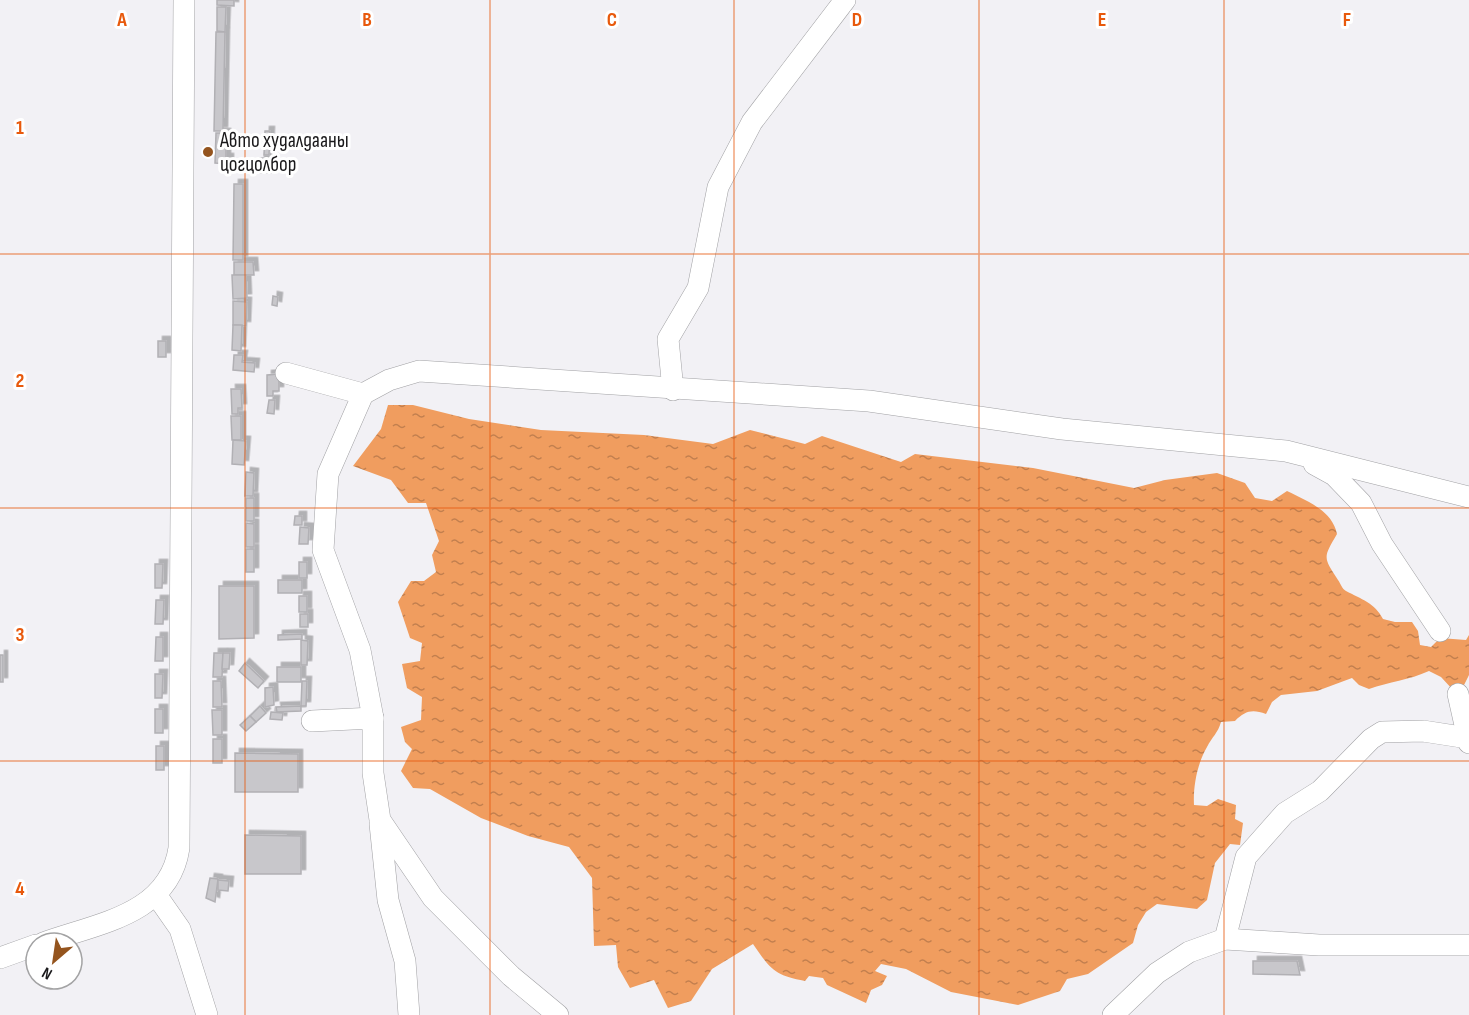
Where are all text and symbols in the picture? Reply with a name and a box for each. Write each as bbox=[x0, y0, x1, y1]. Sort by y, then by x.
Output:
text: A bbox=[116, 8, 127, 32]
text: B bbox=[362, 8, 372, 32]
text: C bbox=[607, 8, 617, 32]
text: D bbox=[852, 8, 862, 32]
text: E bbox=[1098, 8, 1106, 32]
text: F bbox=[1343, 8, 1351, 32]
text: 1 bbox=[16, 116, 24, 140]
place label: Авто худалдааны цогцолбор bbox=[219, 128, 349, 177]
marker: Авто худалдааны цогцолбор bbox=[201, 145, 215, 159]
text: 2 bbox=[16, 369, 24, 393]
text: 3 bbox=[16, 623, 25, 647]
text: 4 bbox=[15, 877, 25, 901]
north arrow bbox=[24, 931, 84, 991]
text: N bbox=[39, 962, 56, 983]

